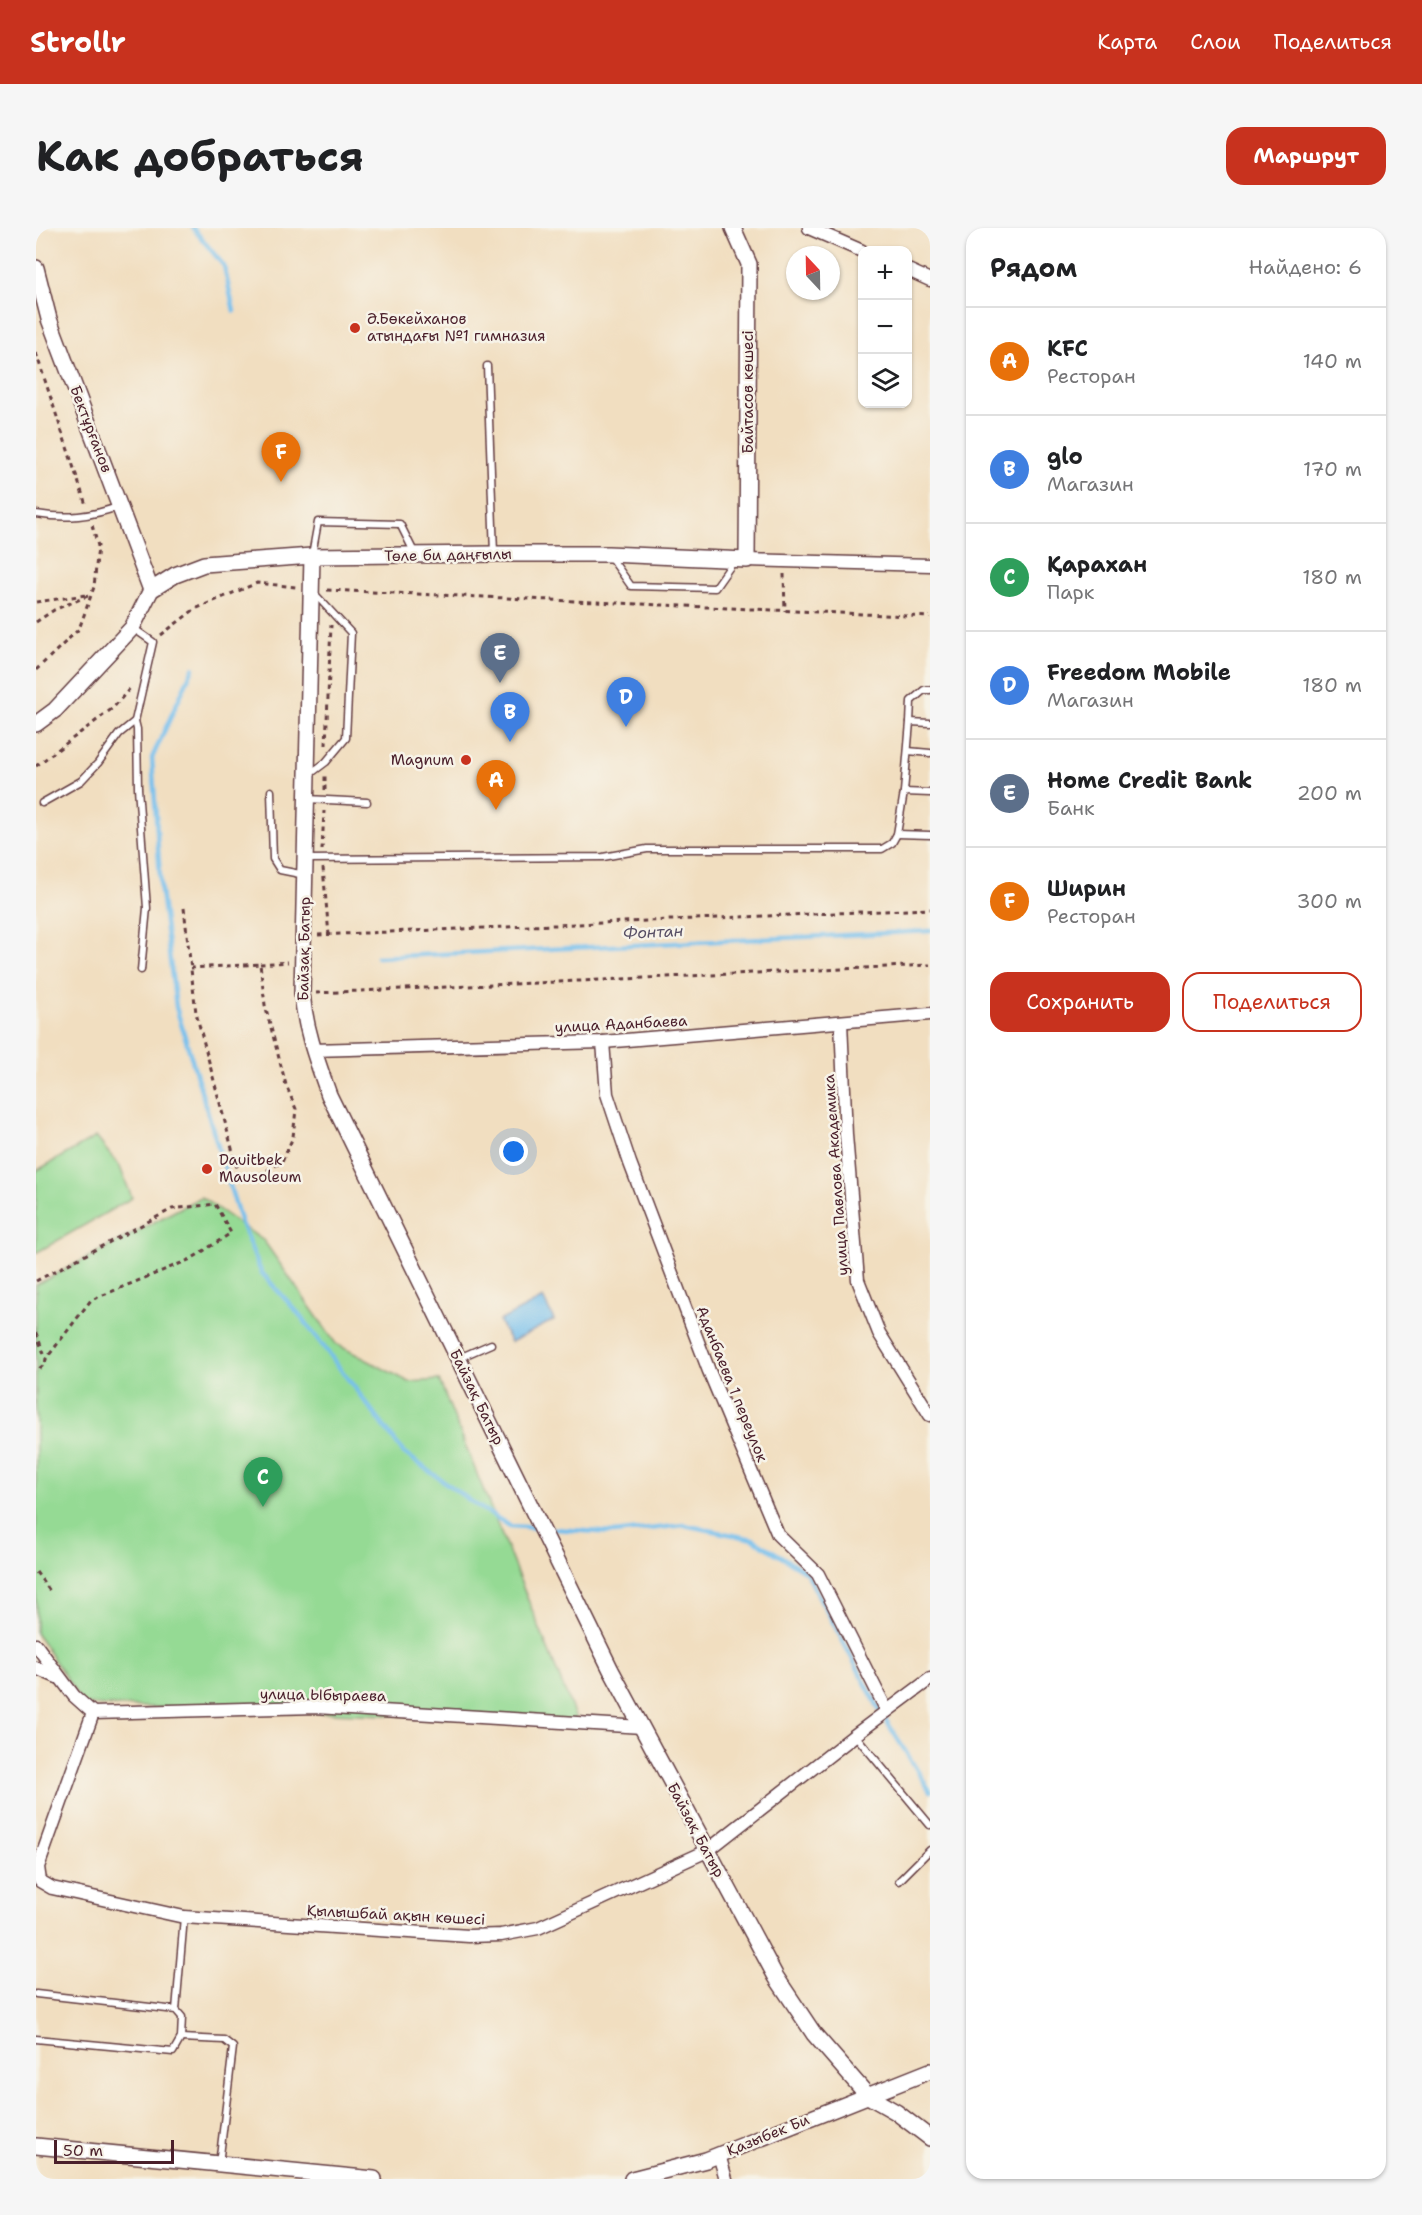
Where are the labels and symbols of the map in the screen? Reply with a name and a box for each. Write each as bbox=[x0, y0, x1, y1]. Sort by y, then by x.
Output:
north arrow bbox=[786, 246, 840, 300]
place label: Ә.Бөкейханов атындағы №1 гимназия bbox=[367, 309, 545, 346]
marker: Ә.Бөкейханов атындағы №1 гимназия bbox=[348, 321, 362, 335]
street label: Байтасов көшесі bbox=[738, 330, 758, 454]
street label: Бектұрғанов bbox=[65, 383, 117, 475]
pin: F bbox=[262, 432, 300, 482]
street label: Төле би даңғылы bbox=[384, 544, 512, 566]
pin: E bbox=[480, 634, 520, 683]
pin: D bbox=[606, 678, 646, 727]
pin: B bbox=[490, 692, 530, 742]
place label: Magnum bbox=[391, 750, 454, 770]
marker: Magnum bbox=[459, 753, 473, 767]
pin: A bbox=[476, 760, 516, 810]
street label: Байзақ Батыр bbox=[293, 897, 315, 1001]
water label: Фонтан bbox=[622, 920, 684, 944]
street label: улица Аданбаева bbox=[554, 1011, 689, 1037]
street label: улица Павлова Академика bbox=[819, 1073, 853, 1276]
your location bbox=[499, 1137, 528, 1166]
place label: Dauitbek Mausoleum bbox=[219, 1150, 302, 1187]
marker: Dauitbek Mausoleum bbox=[200, 1162, 214, 1176]
street label: Аданбаева 1 переулок bbox=[692, 1303, 772, 1465]
street label: Байзақ Батыр bbox=[445, 1346, 509, 1448]
pin: C bbox=[244, 1458, 282, 1507]
street label: улица Ыбыраева bbox=[260, 1684, 387, 1706]
street label: Байзақ Батыр bbox=[663, 1779, 729, 1881]
street label: Қылышбай ақын көшесі bbox=[306, 1900, 486, 1930]
street label: Қазыбек Би bbox=[724, 2109, 812, 2161]
scale bar bbox=[54, 2137, 174, 2164]

